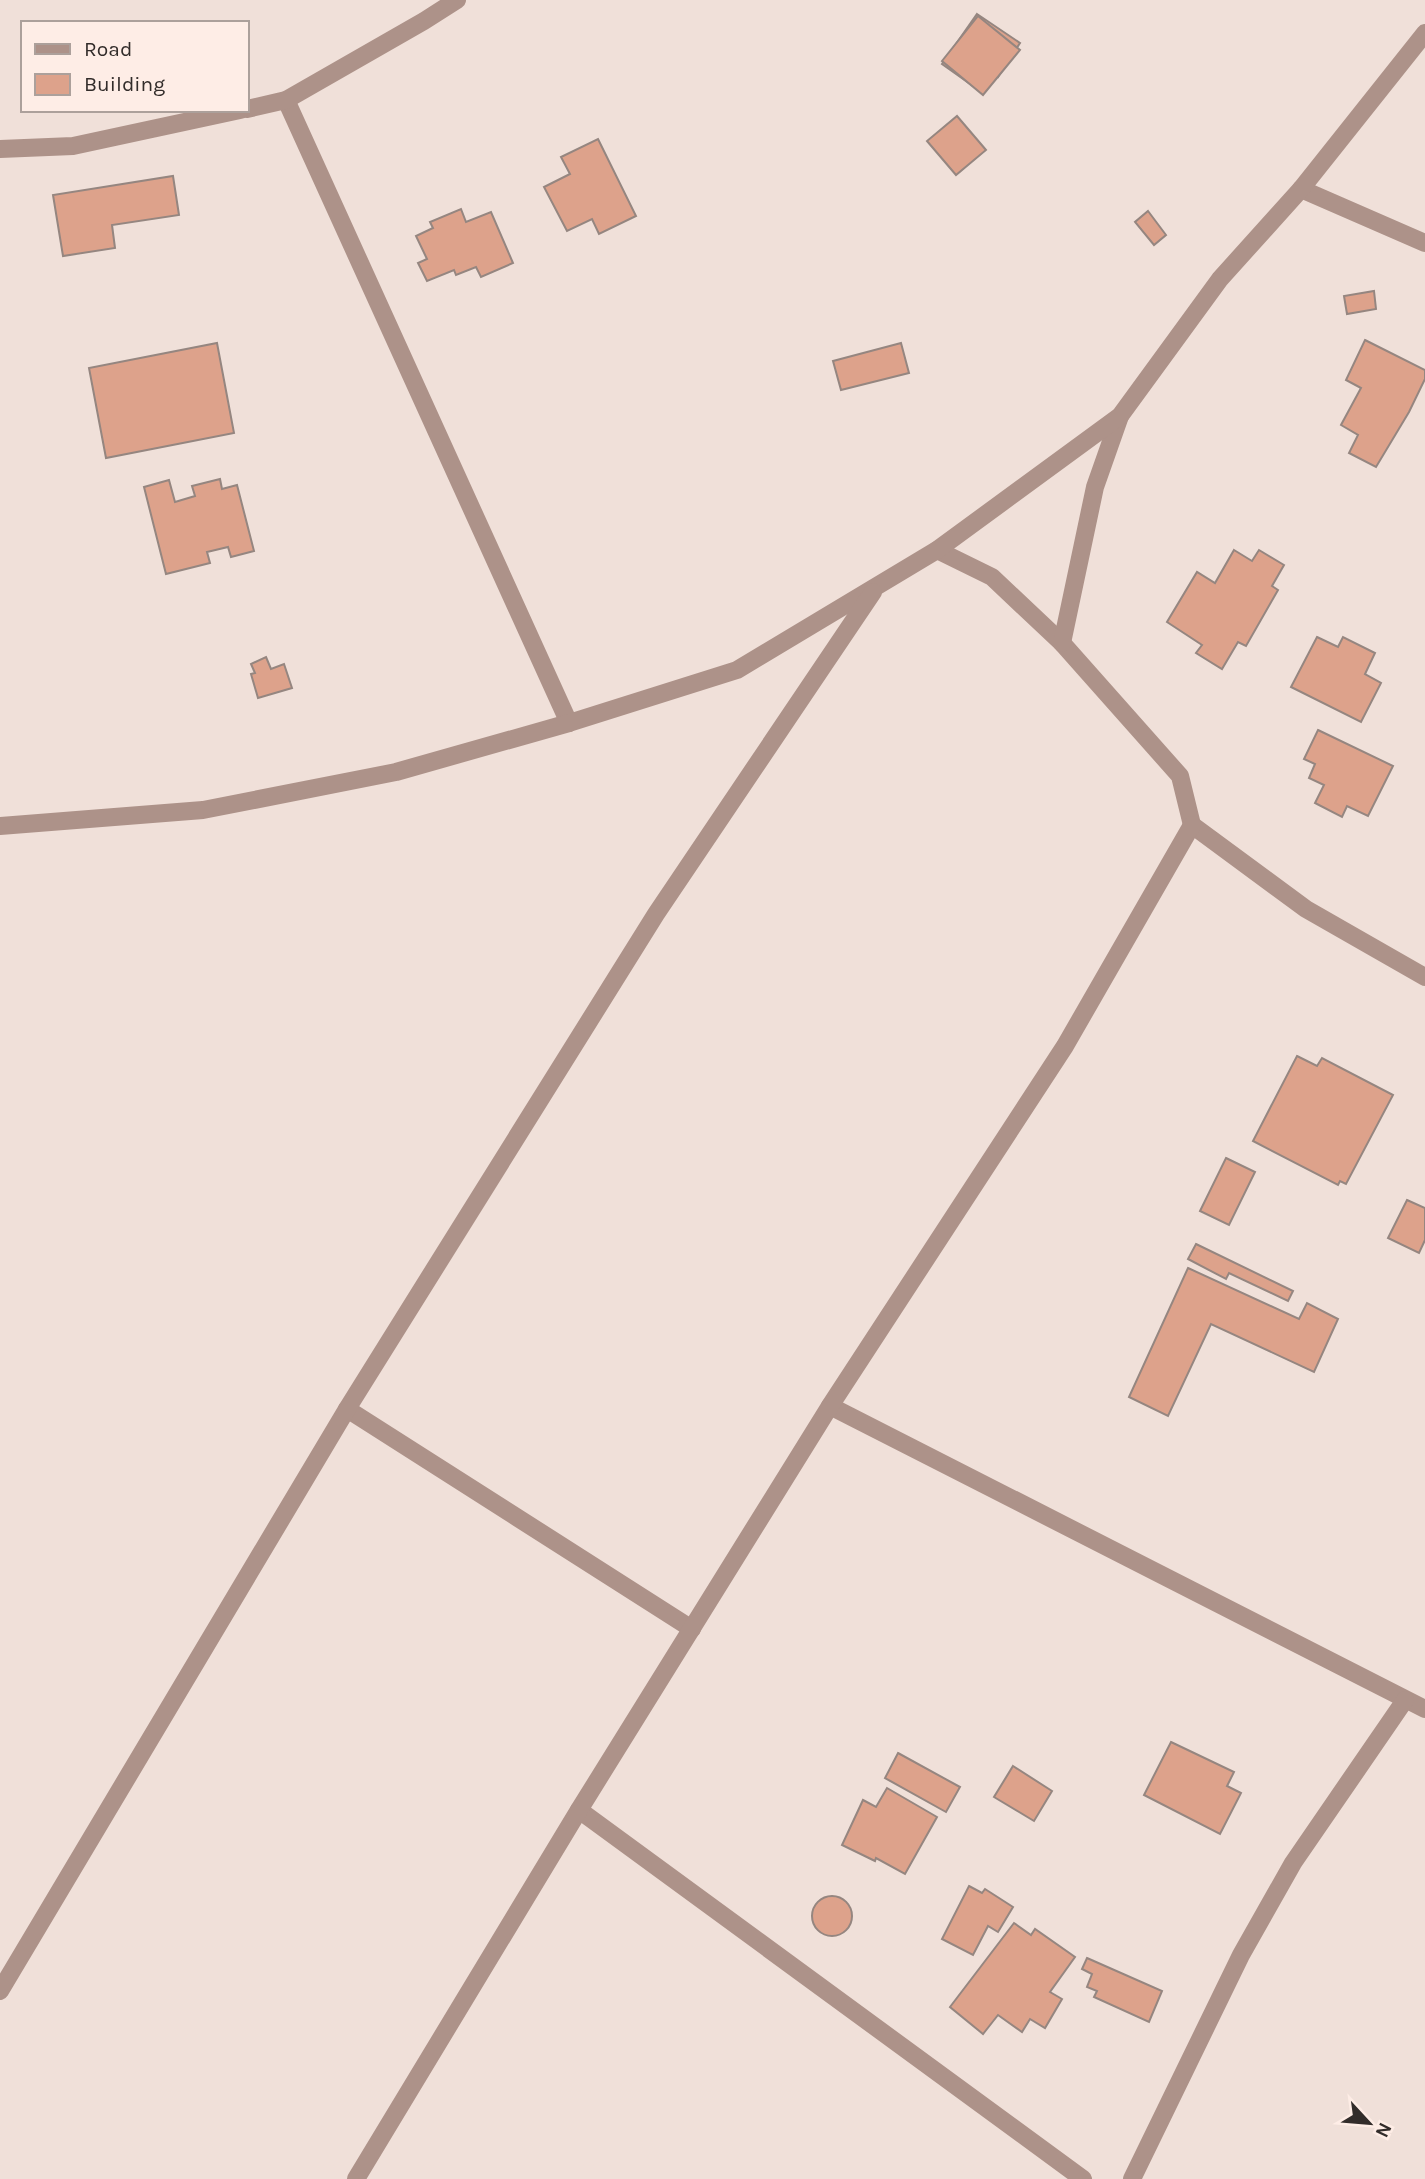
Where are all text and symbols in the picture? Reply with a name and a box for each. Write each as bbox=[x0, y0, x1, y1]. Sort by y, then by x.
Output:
legend bbox=[21, 21, 248, 112]
text: Road bbox=[84, 37, 132, 61]
text: Building bbox=[84, 72, 165, 96]
north arrow bbox=[1334, 2088, 1404, 2158]
text: N bbox=[1371, 2119, 1396, 2141]

